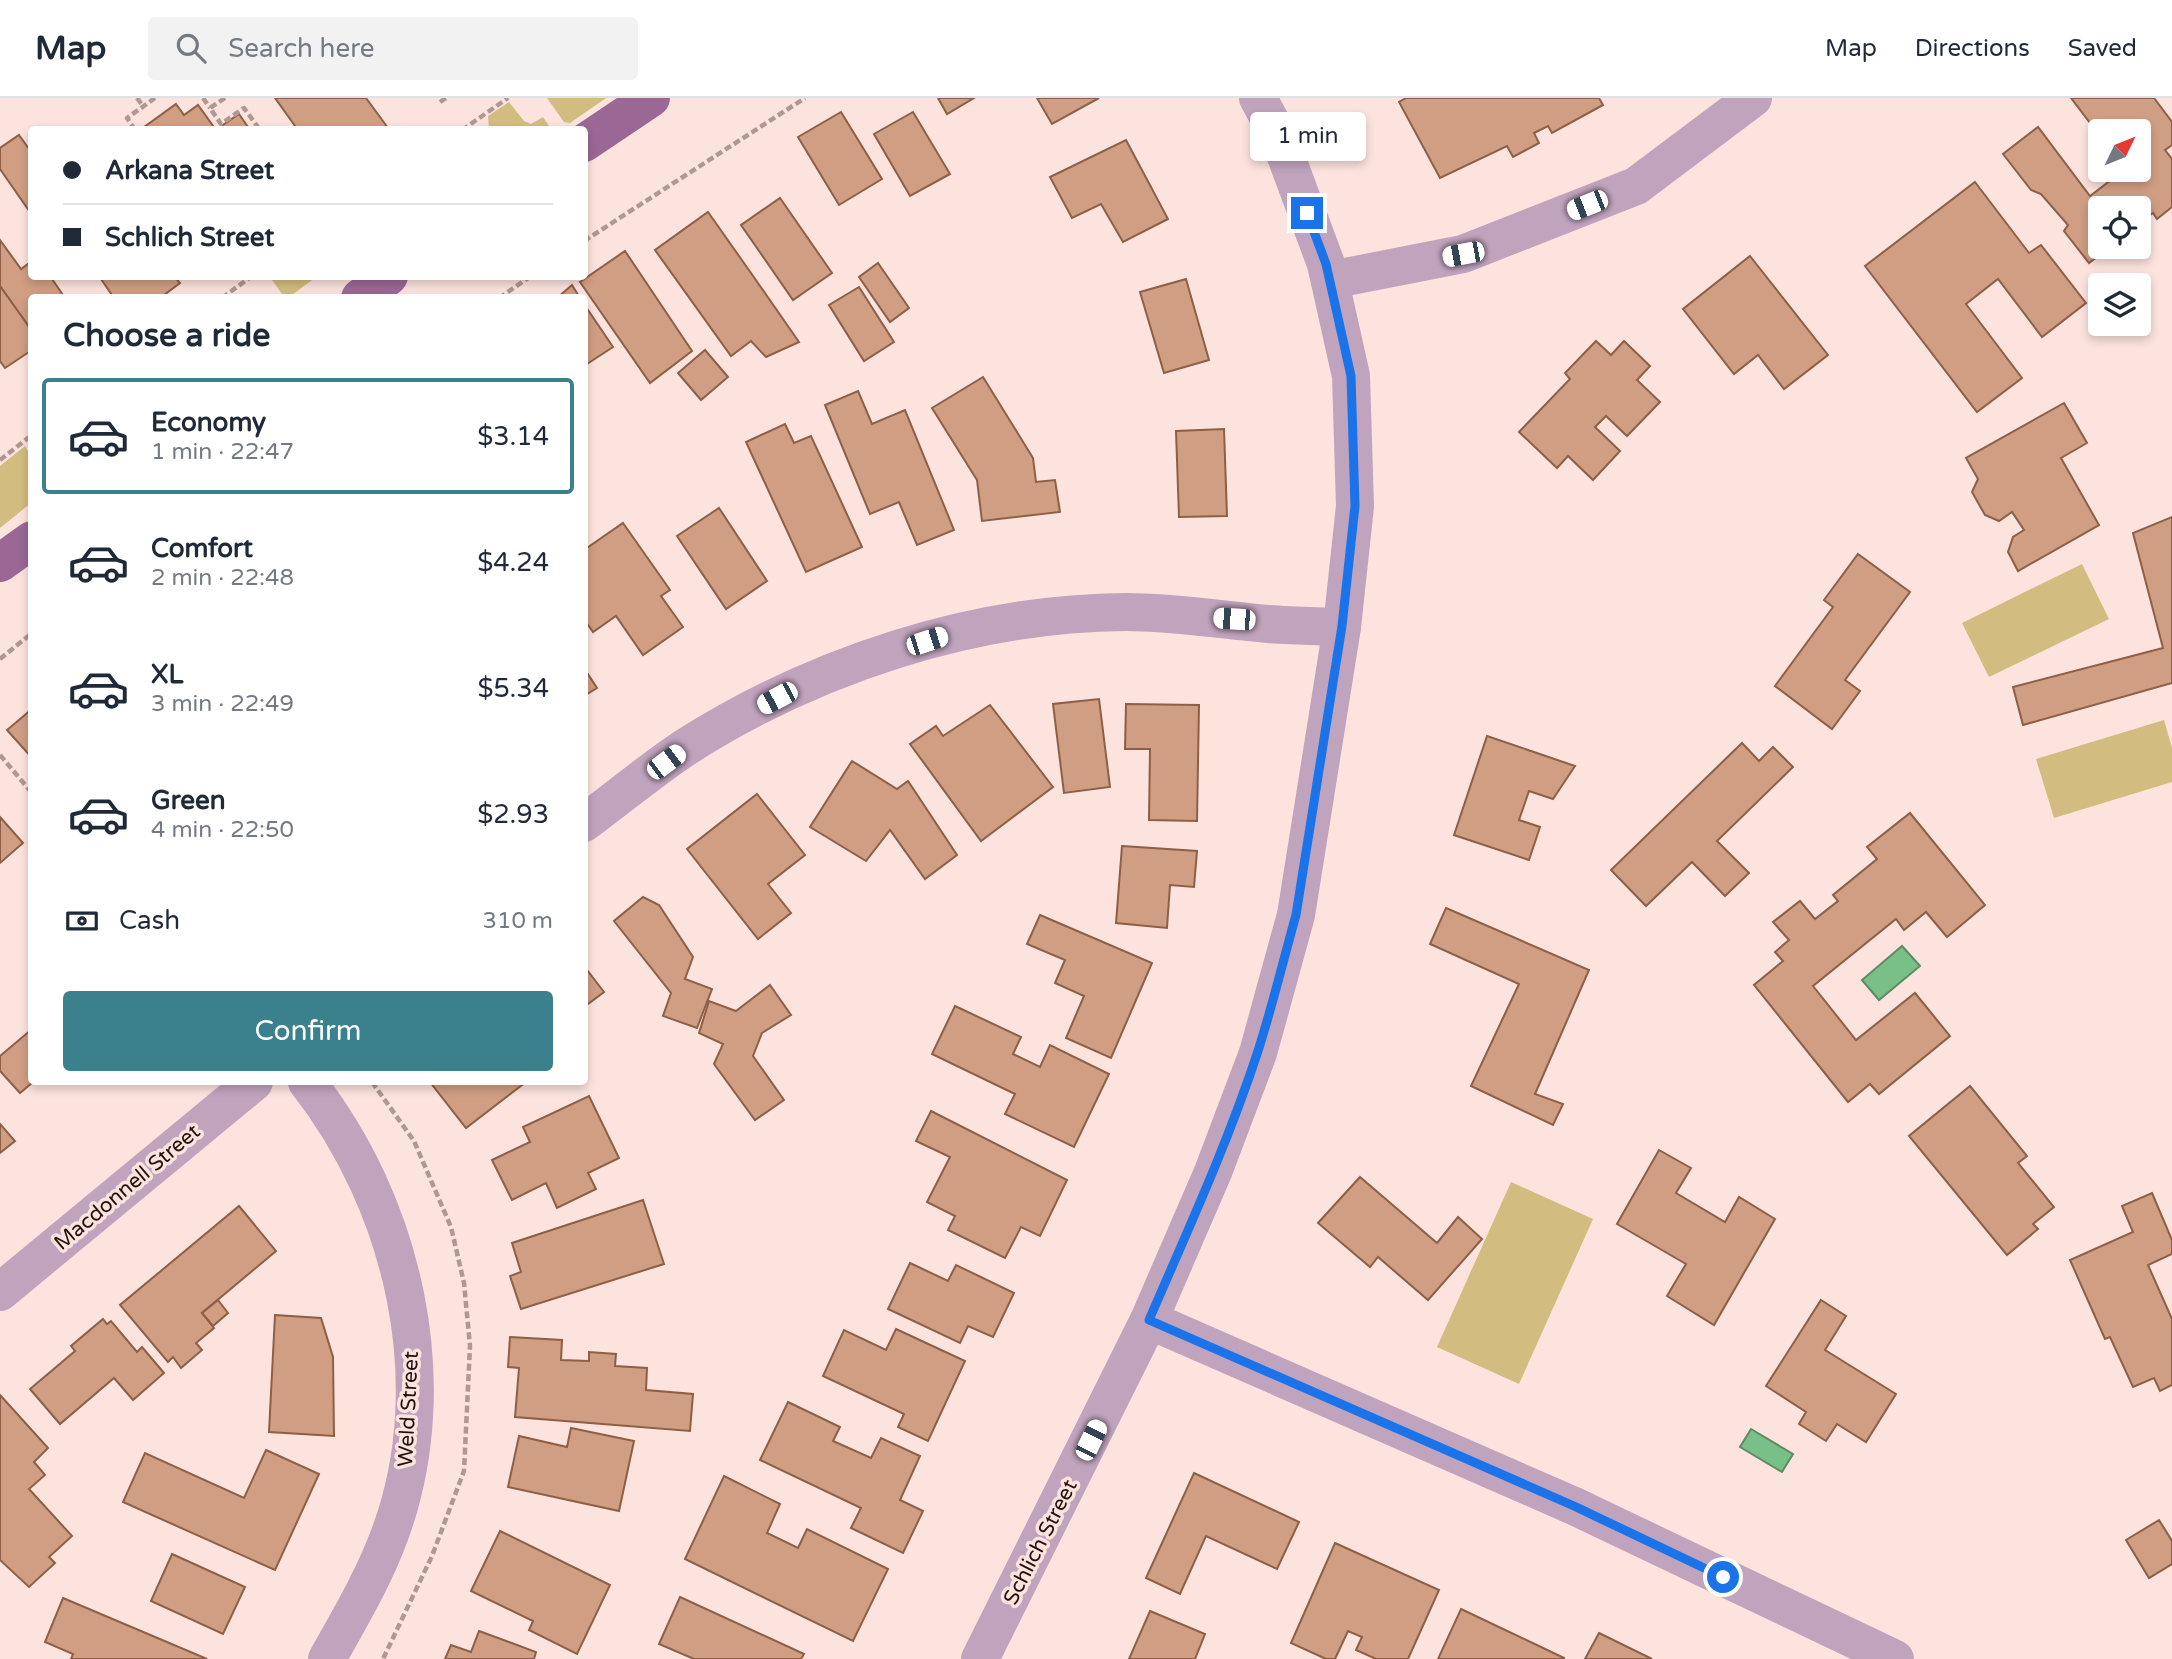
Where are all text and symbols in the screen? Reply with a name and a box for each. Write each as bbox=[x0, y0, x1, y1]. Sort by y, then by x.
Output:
search box bbox=[148, 17, 638, 80]
text: Map bbox=[35, 29, 106, 68]
icon: search bbox=[172, 29, 210, 67]
text: Search here bbox=[228, 33, 374, 64]
text: Map bbox=[1825, 34, 1877, 63]
text: Directions bbox=[1915, 34, 2030, 63]
text: Saved bbox=[2068, 34, 2137, 63]
callout: 1 min bbox=[1249, 111, 1365, 160]
north arrow bbox=[2088, 119, 2151, 182]
map controls bbox=[2088, 119, 2151, 336]
text: 1 min bbox=[1277, 122, 1339, 150]
text: Arkana Street bbox=[105, 155, 274, 186]
car bbox=[1564, 187, 1611, 223]
button: locate bbox=[2088, 196, 2151, 259]
route end bbox=[1291, 197, 1323, 229]
text: Schlich Street bbox=[105, 222, 274, 253]
car bbox=[1441, 240, 1486, 268]
button: layers bbox=[2088, 273, 2151, 336]
text: Choose a ride bbox=[63, 317, 270, 355]
icon: car bbox=[67, 405, 130, 468]
text: Economy bbox=[151, 407, 266, 438]
text: $3.14 bbox=[477, 421, 549, 452]
text: 1 min · 22:47 bbox=[151, 438, 294, 466]
icon: car bbox=[67, 531, 130, 594]
text: Comfort bbox=[151, 533, 253, 564]
text: $4.24 bbox=[477, 547, 549, 578]
text: 2 min · 22:48 bbox=[151, 564, 294, 592]
car bbox=[1213, 607, 1256, 631]
car bbox=[904, 625, 951, 657]
icon: car bbox=[67, 657, 130, 720]
text: XL bbox=[151, 659, 183, 690]
text: $5.34 bbox=[477, 673, 549, 704]
car bbox=[754, 679, 801, 717]
text: 3 min · 22:49 bbox=[151, 690, 294, 718]
car bbox=[643, 741, 690, 783]
icon: car bbox=[67, 783, 130, 846]
text: Green bbox=[151, 785, 226, 816]
text: $2.93 bbox=[477, 799, 549, 830]
text: 4 min · 22:50 bbox=[151, 816, 294, 844]
icon: cash bbox=[63, 902, 101, 940]
text: Cash bbox=[119, 905, 180, 936]
text: 310 m bbox=[483, 907, 553, 935]
button: Confirm bbox=[63, 991, 553, 1071]
street label: Macdonnell Street bbox=[49, 1119, 205, 1256]
street label: Weld Street bbox=[393, 1350, 424, 1468]
car bbox=[1073, 1417, 1110, 1463]
street label: Schlich Street bbox=[998, 1476, 1083, 1609]
route start bbox=[1707, 1561, 1739, 1593]

